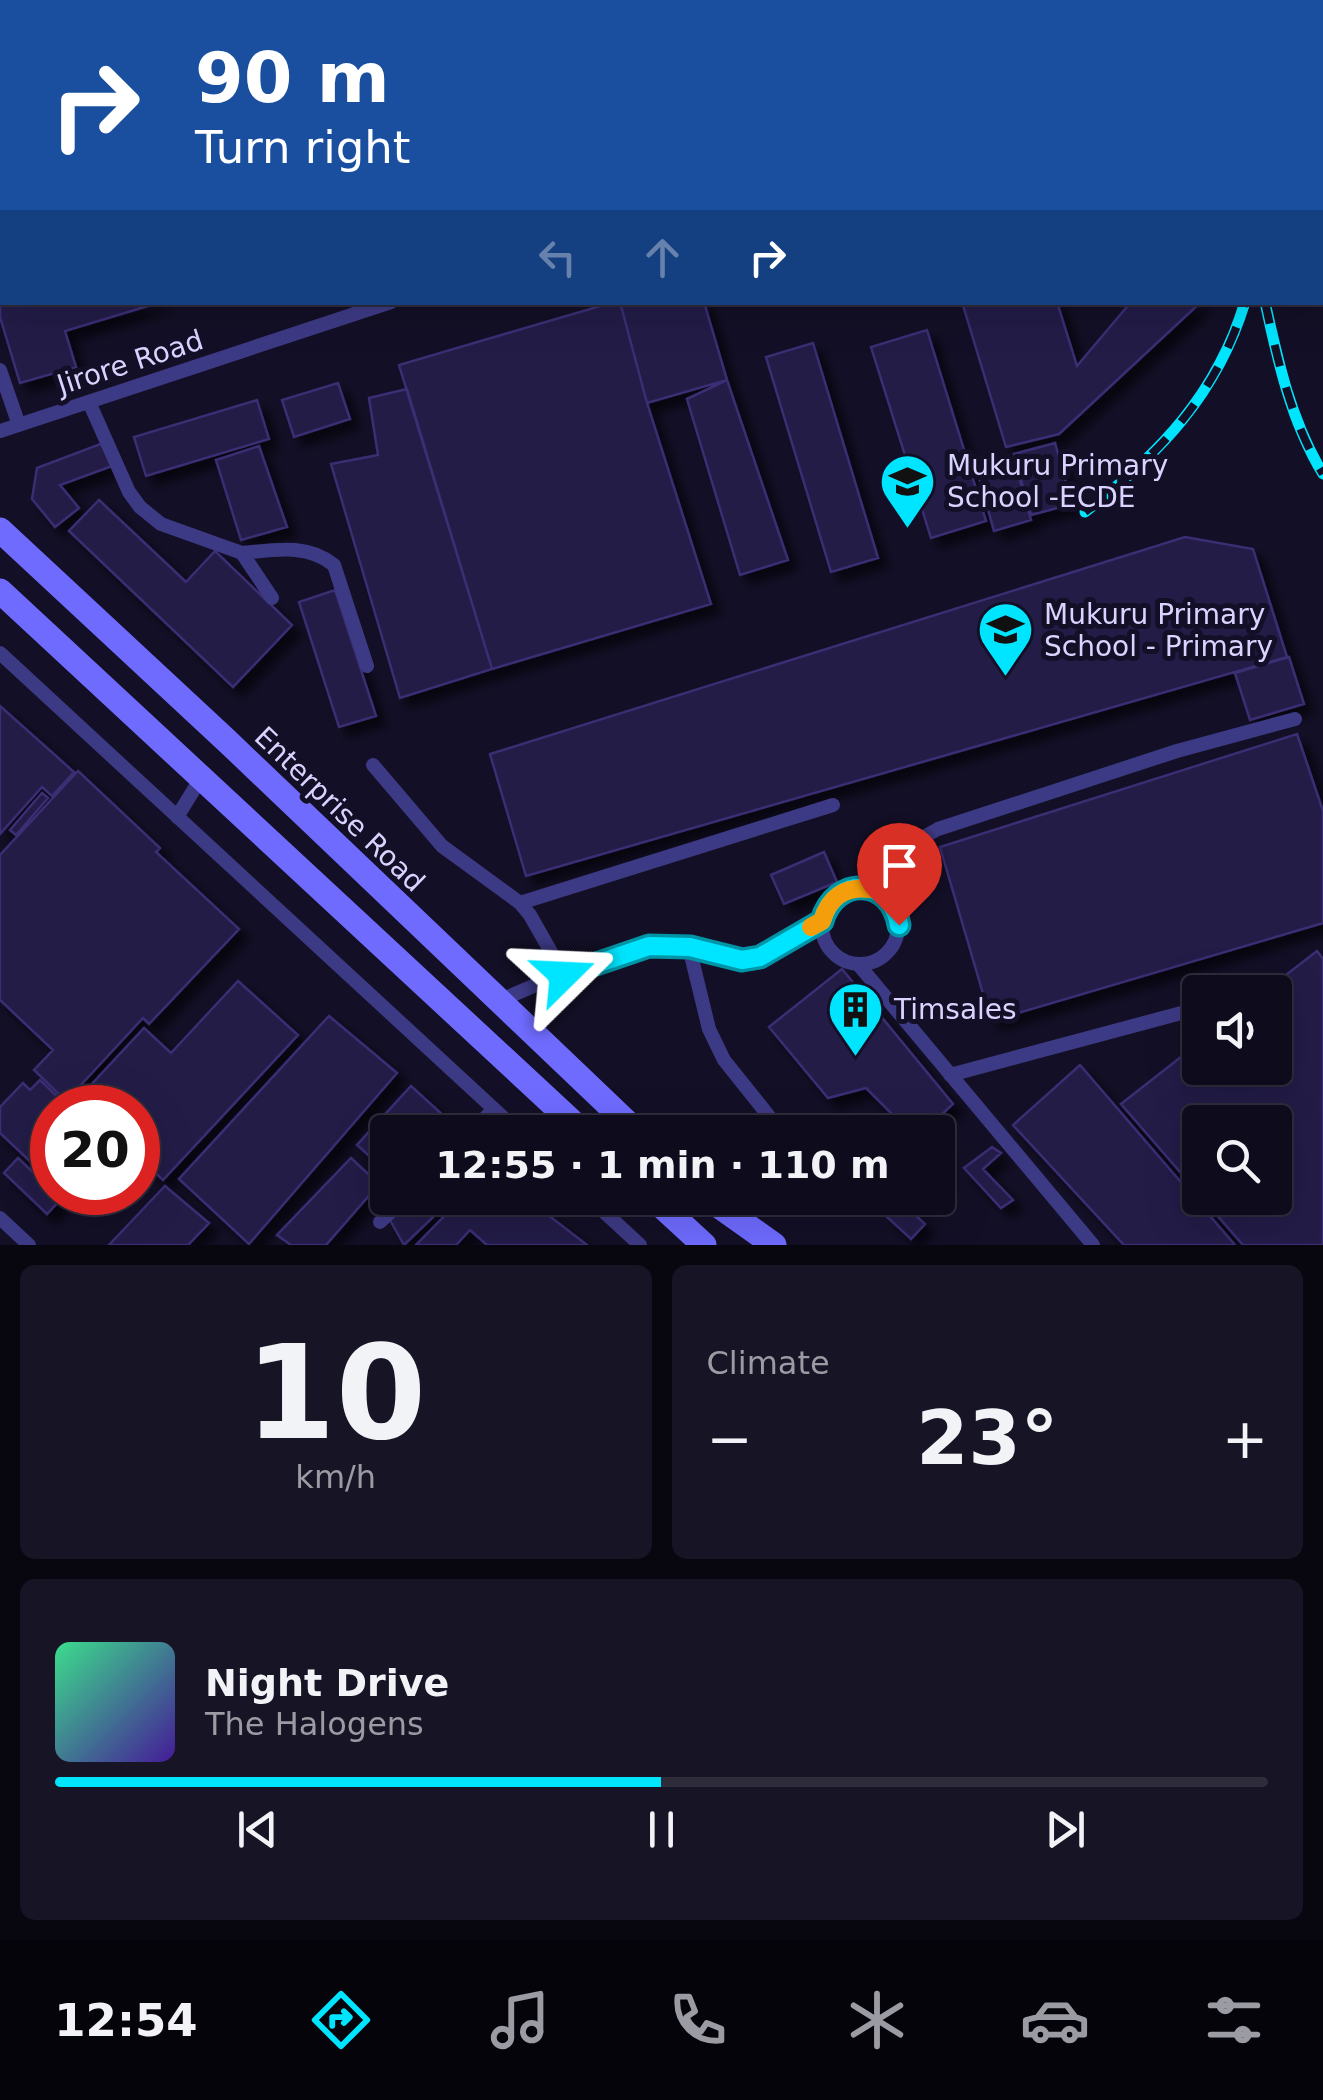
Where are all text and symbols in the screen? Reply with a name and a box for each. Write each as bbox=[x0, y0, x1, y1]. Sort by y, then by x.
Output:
text: 90 m bbox=[195, 37, 390, 119]
icon: right bbox=[30, 40, 160, 170]
text: Turn right bbox=[195, 121, 410, 174]
icon: left bbox=[530, 230, 585, 285]
icon: ahead bbox=[635, 230, 690, 285]
icon: right bbox=[740, 230, 795, 285]
street label: Jirore Road bbox=[51, 323, 207, 402]
place label: Mukuru Primary School -ECDE bbox=[947, 449, 1168, 514]
school or university icon: Mukuru Primary School -ECDE bbox=[878, 451, 938, 530]
place label: Mukuru Primary School - Primary bbox=[1044, 598, 1273, 663]
school or university icon: Mukuru Primary School - Primary bbox=[975, 600, 1035, 679]
street label: Enterprise Road bbox=[248, 720, 431, 899]
pin bbox=[857, 823, 942, 926]
icon: arrive bbox=[872, 838, 927, 893]
position arrow bbox=[512, 923, 616, 1027]
map controls bbox=[1182, 975, 1292, 1215]
button: sound bbox=[1182, 975, 1292, 1085]
building icon: Timsales bbox=[825, 979, 885, 1058]
place label: Timsales bbox=[893, 993, 1017, 1026]
speed limit sign: 20 bbox=[30, 1085, 160, 1215]
button: search bbox=[1182, 1105, 1292, 1215]
text: 12:55 · 1 min · 110 m bbox=[435, 1143, 890, 1187]
text: 10 bbox=[245, 1317, 426, 1469]
text: Climate bbox=[707, 1344, 830, 1382]
text: 23° bbox=[916, 1394, 1058, 1482]
text: − bbox=[707, 1407, 753, 1471]
text: + bbox=[1222, 1407, 1268, 1471]
text: km/h bbox=[295, 1458, 376, 1496]
text: Night Drive bbox=[205, 1661, 449, 1705]
text: The Halogens bbox=[205, 1705, 424, 1743]
icon: previous bbox=[230, 1802, 285, 1857]
icon: pause bbox=[634, 1802, 689, 1857]
icon: next bbox=[1038, 1802, 1093, 1857]
icon: directions bbox=[306, 1985, 376, 2055]
icon: music bbox=[485, 1985, 555, 2055]
icon: phone bbox=[663, 1985, 733, 2055]
icon: climate bbox=[842, 1985, 912, 2055]
icon: car bbox=[1020, 1985, 1090, 2055]
icon: filters bbox=[1199, 1985, 1269, 2055]
text: 12:54 bbox=[54, 1994, 198, 2047]

